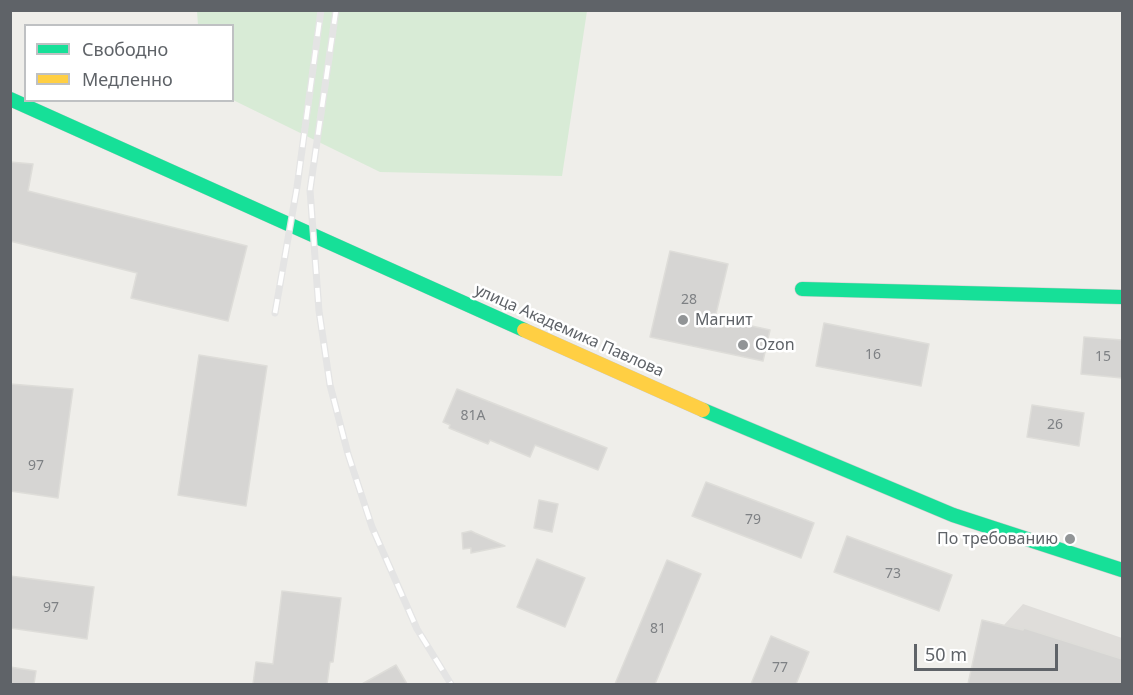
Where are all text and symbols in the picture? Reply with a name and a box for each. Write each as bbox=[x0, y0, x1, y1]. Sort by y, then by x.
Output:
legend bbox=[24, 24, 234, 102]
text: Свободно bbox=[82, 37, 168, 61]
text: Медленно bbox=[82, 67, 173, 91]
street label: улица Академика Павлова bbox=[471, 280, 667, 382]
house number: 28 bbox=[681, 292, 697, 308]
place label: Магнит bbox=[695, 310, 753, 330]
marker: Магнит bbox=[676, 313, 690, 327]
place label: Ozon bbox=[755, 335, 795, 355]
marker: Ozon bbox=[736, 338, 750, 352]
house number: 16 bbox=[865, 347, 881, 363]
house number: 15 bbox=[1095, 349, 1111, 365]
house number: 81А bbox=[461, 408, 485, 424]
house number: 26 bbox=[1047, 417, 1063, 433]
house number: 97 bbox=[28, 458, 44, 474]
house number: 79 bbox=[745, 512, 761, 528]
place label: По требованию bbox=[937, 529, 1058, 549]
marker: По требованию bbox=[1063, 532, 1077, 546]
house number: 73 bbox=[885, 566, 901, 582]
house number: 97 bbox=[43, 600, 59, 616]
house number: 81 bbox=[650, 621, 666, 637]
scale bar bbox=[917, 632, 1061, 670]
text: 50 m bbox=[925, 642, 967, 666]
house number: 77 bbox=[772, 660, 788, 676]

